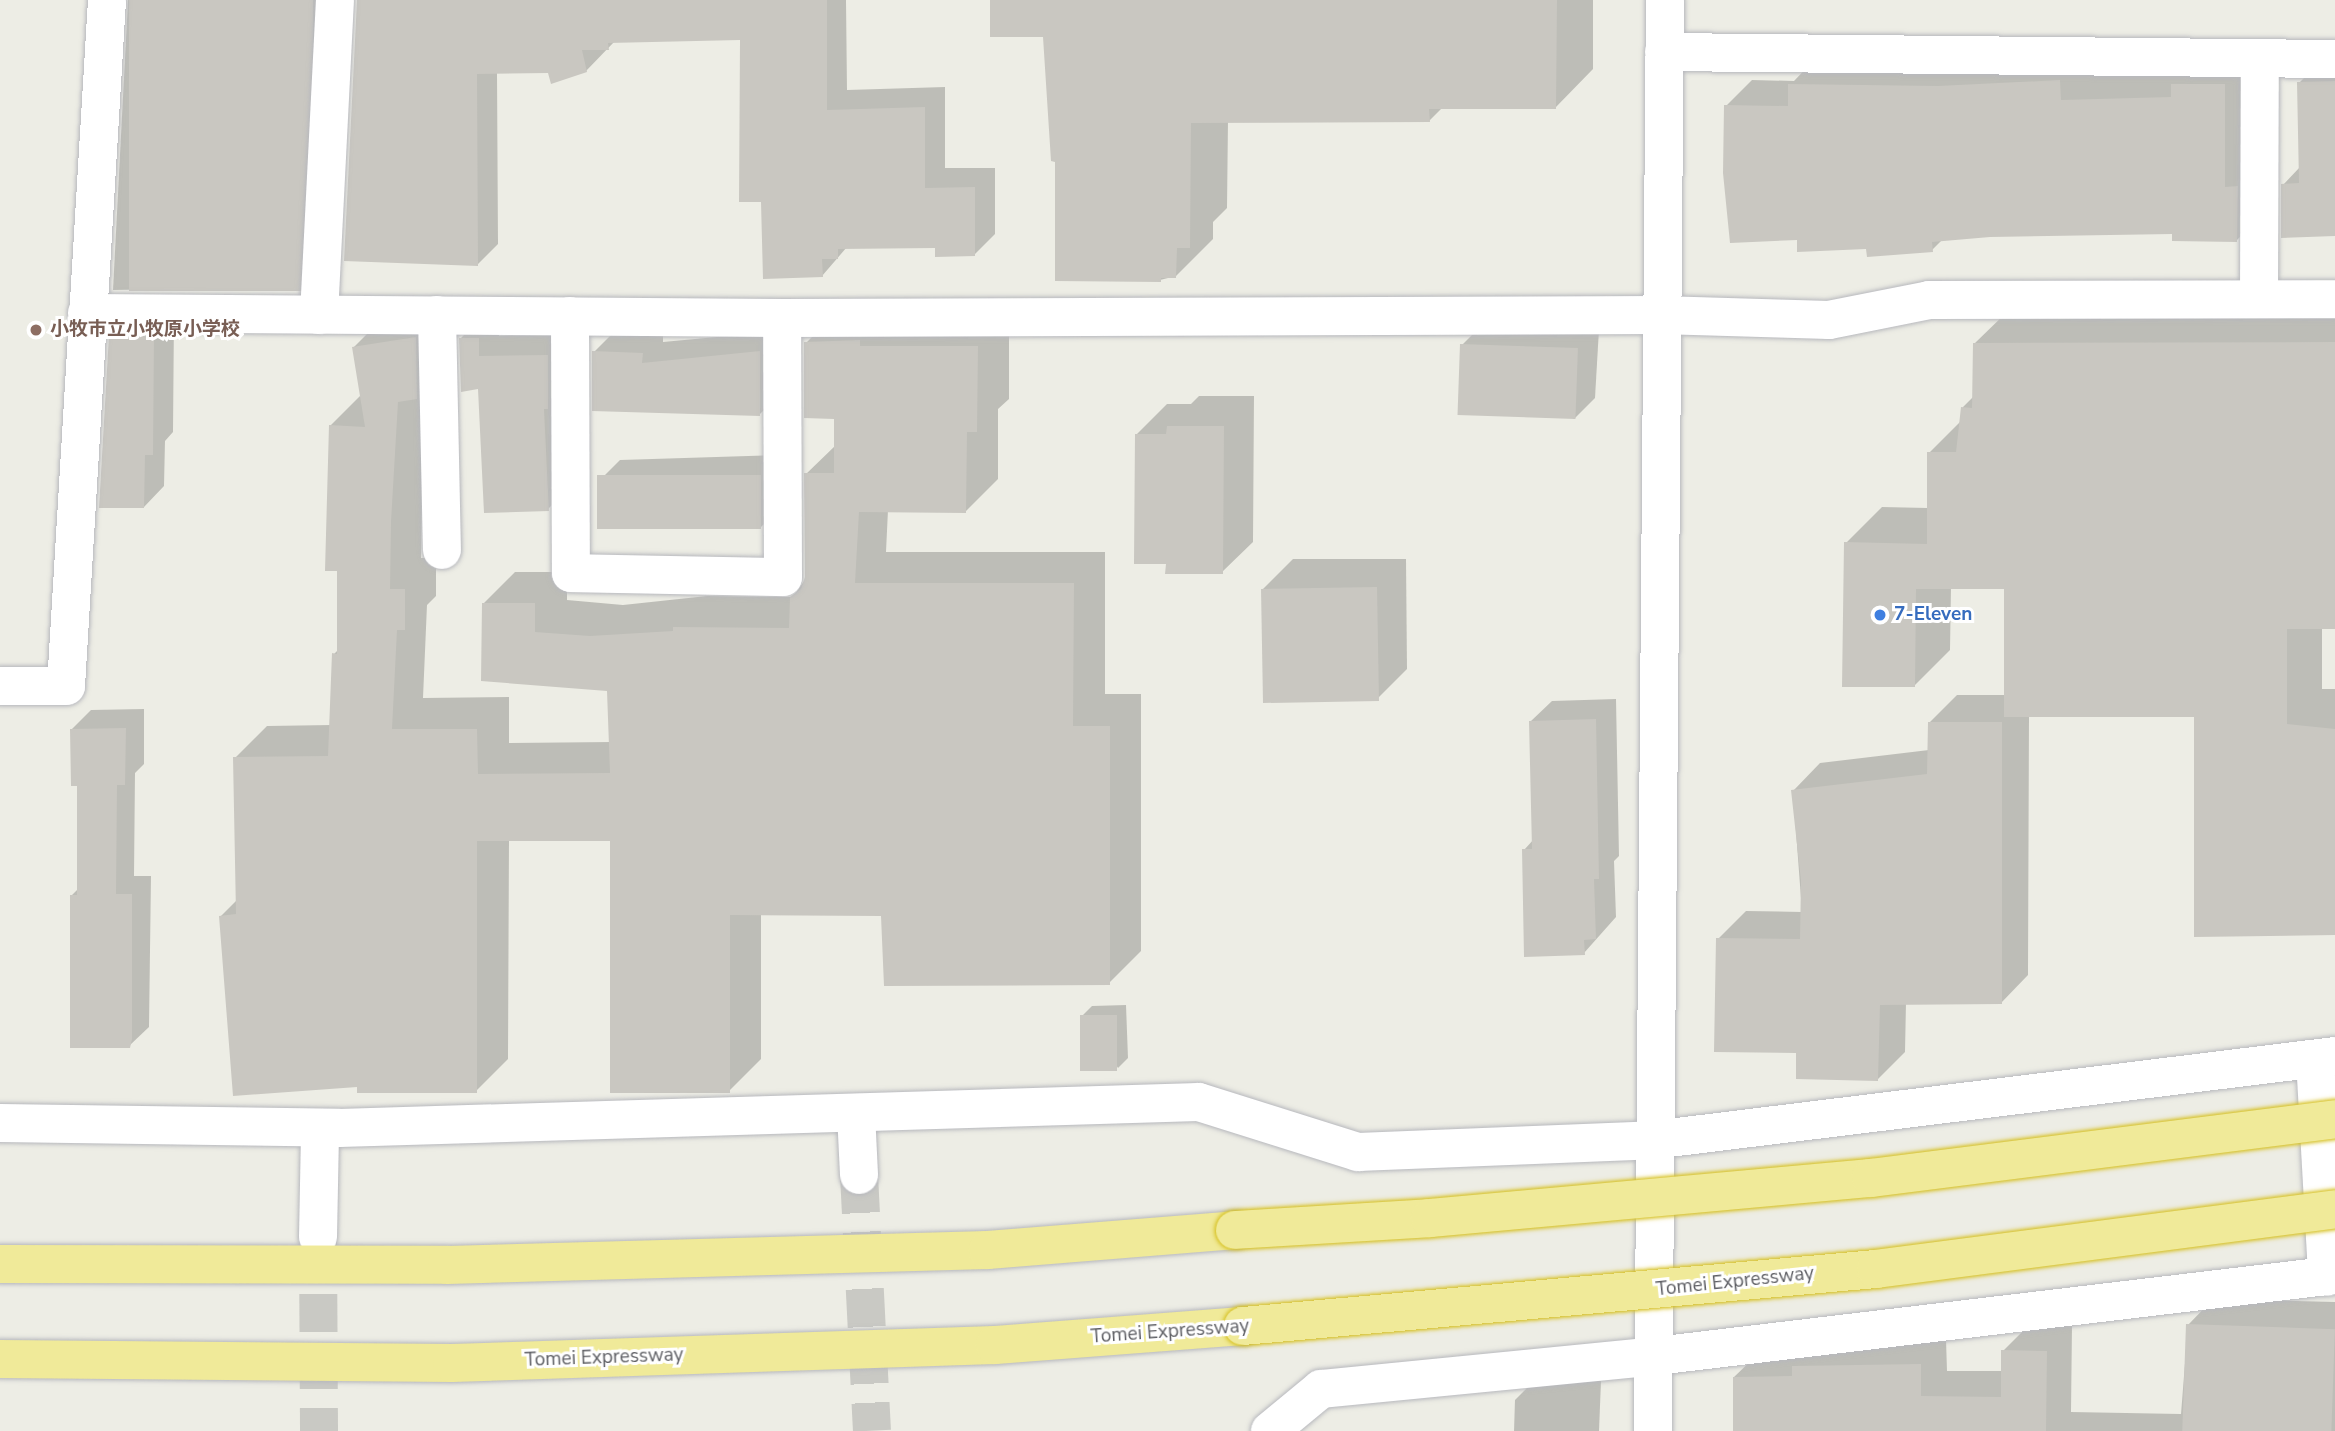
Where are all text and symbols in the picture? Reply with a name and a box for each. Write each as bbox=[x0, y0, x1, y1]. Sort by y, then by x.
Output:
place label: 小牧市立小牧原小学校 bbox=[50, 319, 240, 341]
marker: 小牧市立小牧原小学校 bbox=[28, 322, 44, 338]
place label: 7-Eleven bbox=[1894, 604, 1972, 626]
marker: 7-Eleven bbox=[1872, 607, 1888, 623]
street label: Tomei Expressway bbox=[1655, 1262, 1815, 1302]
street label: Tomei Expressway bbox=[1090, 1315, 1250, 1349]
street label: Tomei Expressway bbox=[524, 1344, 684, 1372]

